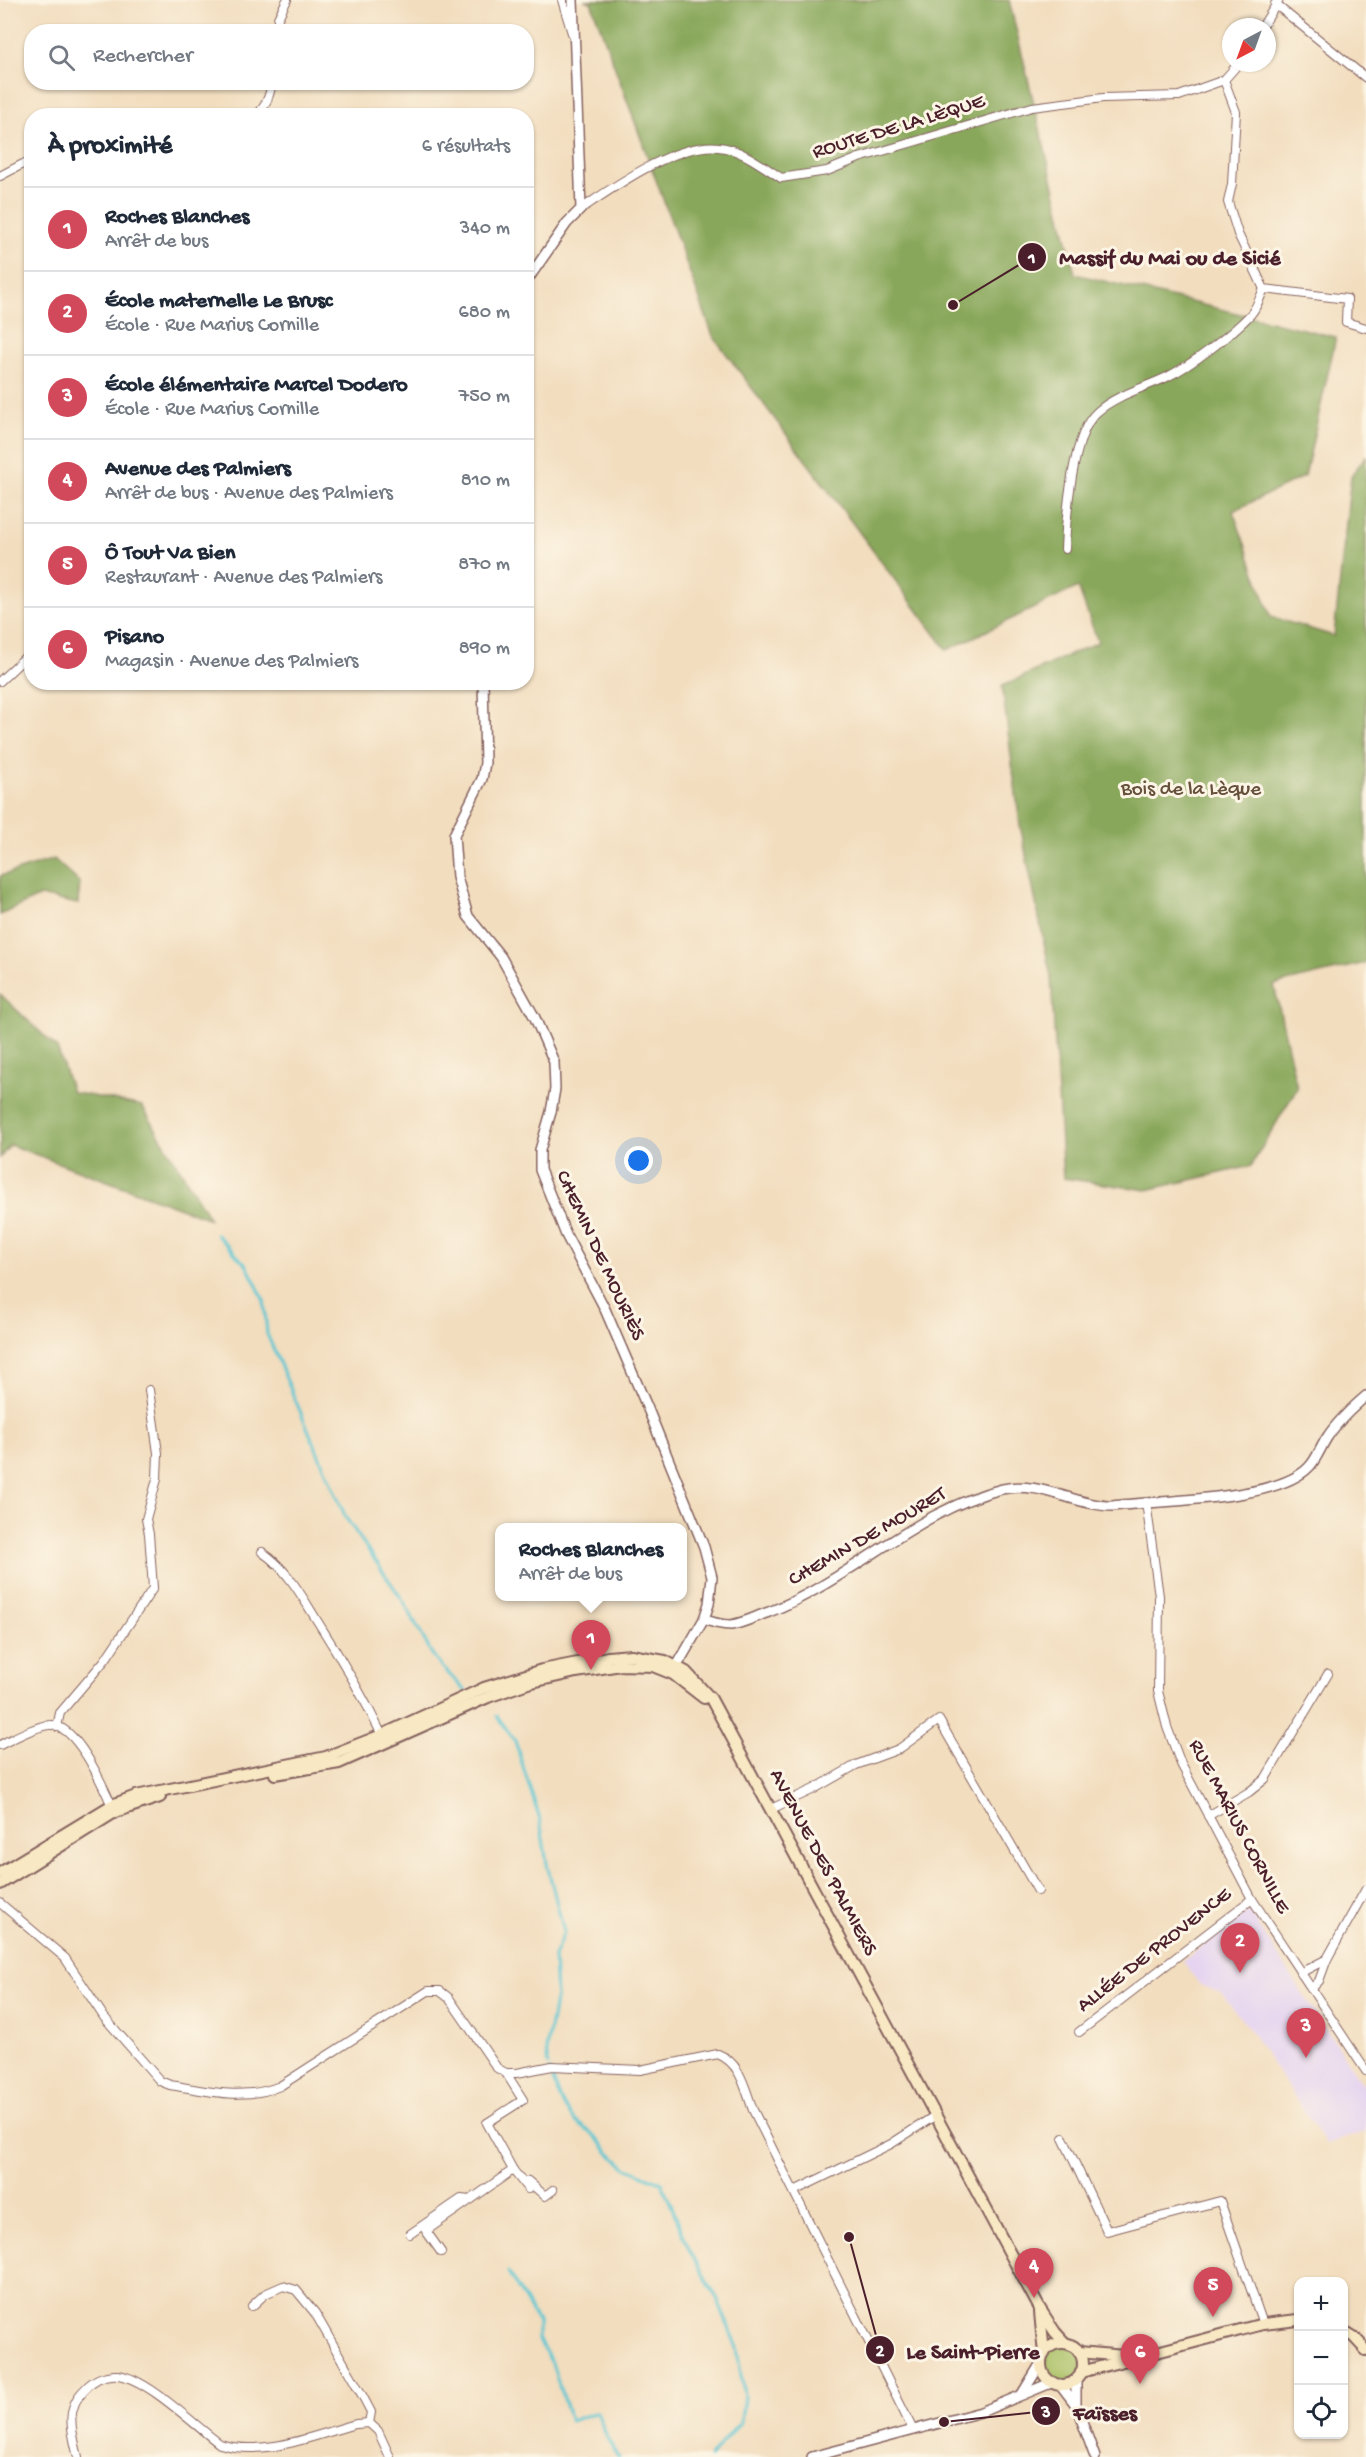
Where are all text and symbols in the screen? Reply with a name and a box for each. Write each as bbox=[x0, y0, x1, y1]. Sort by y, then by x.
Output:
north arrow bbox=[1222, 18, 1276, 72]
search box bbox=[24, 24, 534, 90]
icon: search bbox=[45, 41, 78, 74]
text: Rechercher bbox=[93, 44, 193, 70]
street label: ROUTE DE LA LÈQUE bbox=[810, 90, 989, 166]
text: À proximité bbox=[48, 132, 172, 163]
text: 6 résultats bbox=[422, 136, 510, 159]
text: Roches Blanches bbox=[105, 205, 249, 231]
text: 1 bbox=[63, 218, 72, 241]
text: 340 m bbox=[460, 218, 510, 241]
text: Arrêt de bus bbox=[105, 231, 208, 254]
callout: Massif du Mai ou de Sicié bbox=[1017, 237, 1293, 277]
text: Massif du Mai ou de Sicié bbox=[1059, 247, 1281, 273]
text: 1 bbox=[1027, 249, 1036, 270]
text: École maternelle Le Brusc bbox=[105, 289, 333, 315]
text: 2 bbox=[63, 302, 72, 325]
text: 680 m bbox=[459, 302, 510, 325]
text: École · Rue Marius Cornille bbox=[105, 315, 319, 338]
text: École élémentaire Marcel Dodero bbox=[105, 373, 408, 399]
text: 3 bbox=[62, 386, 73, 409]
text: 750 m bbox=[459, 386, 510, 409]
text: École · Rue Marius Cornille bbox=[105, 399, 319, 422]
text: Avenue des Palmiers bbox=[105, 457, 291, 483]
text: 4 bbox=[63, 470, 72, 493]
text: 810 m bbox=[461, 470, 510, 493]
text: Arrêt de bus · Avenue des Palmiers bbox=[105, 483, 393, 506]
text: Ô Tout Va Bien bbox=[105, 541, 235, 567]
text: 5 bbox=[62, 554, 73, 577]
text: 870 m bbox=[458, 554, 510, 577]
text: Restaurant · Avenue des Palmiers bbox=[105, 567, 382, 590]
text: Pisano bbox=[105, 625, 164, 651]
text: 6 bbox=[62, 638, 73, 661]
text: 890 m bbox=[459, 638, 510, 661]
text: Magasin · Avenue des Palmiers bbox=[105, 651, 358, 674]
park label: Bois de la Lèque bbox=[1120, 778, 1262, 803]
your location bbox=[624, 1146, 653, 1175]
street label: CHEMIN DE MOURIÈS bbox=[549, 1167, 649, 1345]
street label: CHEMIN DE MOURET bbox=[785, 1482, 952, 1593]
popup bbox=[495, 1523, 687, 1601]
text: Roches Blanches bbox=[519, 1538, 663, 1564]
text: Arrêt de bus bbox=[519, 1564, 622, 1587]
pin: 1 bbox=[572, 1620, 610, 1670]
street label: RUE MARIUS CORNILLE bbox=[1182, 1736, 1295, 1919]
street label: AVENUE DES PALMIERS bbox=[762, 1765, 882, 1961]
street label: ALLÉE DE PROVENCE bbox=[1073, 1882, 1238, 2019]
pin: 2 bbox=[1220, 1924, 1260, 1973]
pin: 3 bbox=[1286, 2008, 1326, 2058]
pin: 4 bbox=[1014, 2248, 1054, 2298]
pin: 5 bbox=[1194, 2268, 1232, 2317]
map controls bbox=[1294, 2277, 1348, 2439]
button: + bbox=[1294, 2277, 1348, 2331]
callout: Le Saint-Pierre bbox=[865, 2330, 1052, 2370]
button: − bbox=[1294, 2331, 1348, 2385]
pin: 6 bbox=[1120, 2334, 1160, 2384]
text: Le Saint-Pierre bbox=[906, 2341, 1040, 2367]
text: 2 bbox=[876, 2342, 885, 2363]
button: locate bbox=[1294, 2385, 1348, 2439]
callout: Faïsses bbox=[1031, 2391, 1149, 2431]
text: Faïsses bbox=[1072, 2402, 1139, 2428]
text: 3 bbox=[1040, 2403, 1051, 2424]

